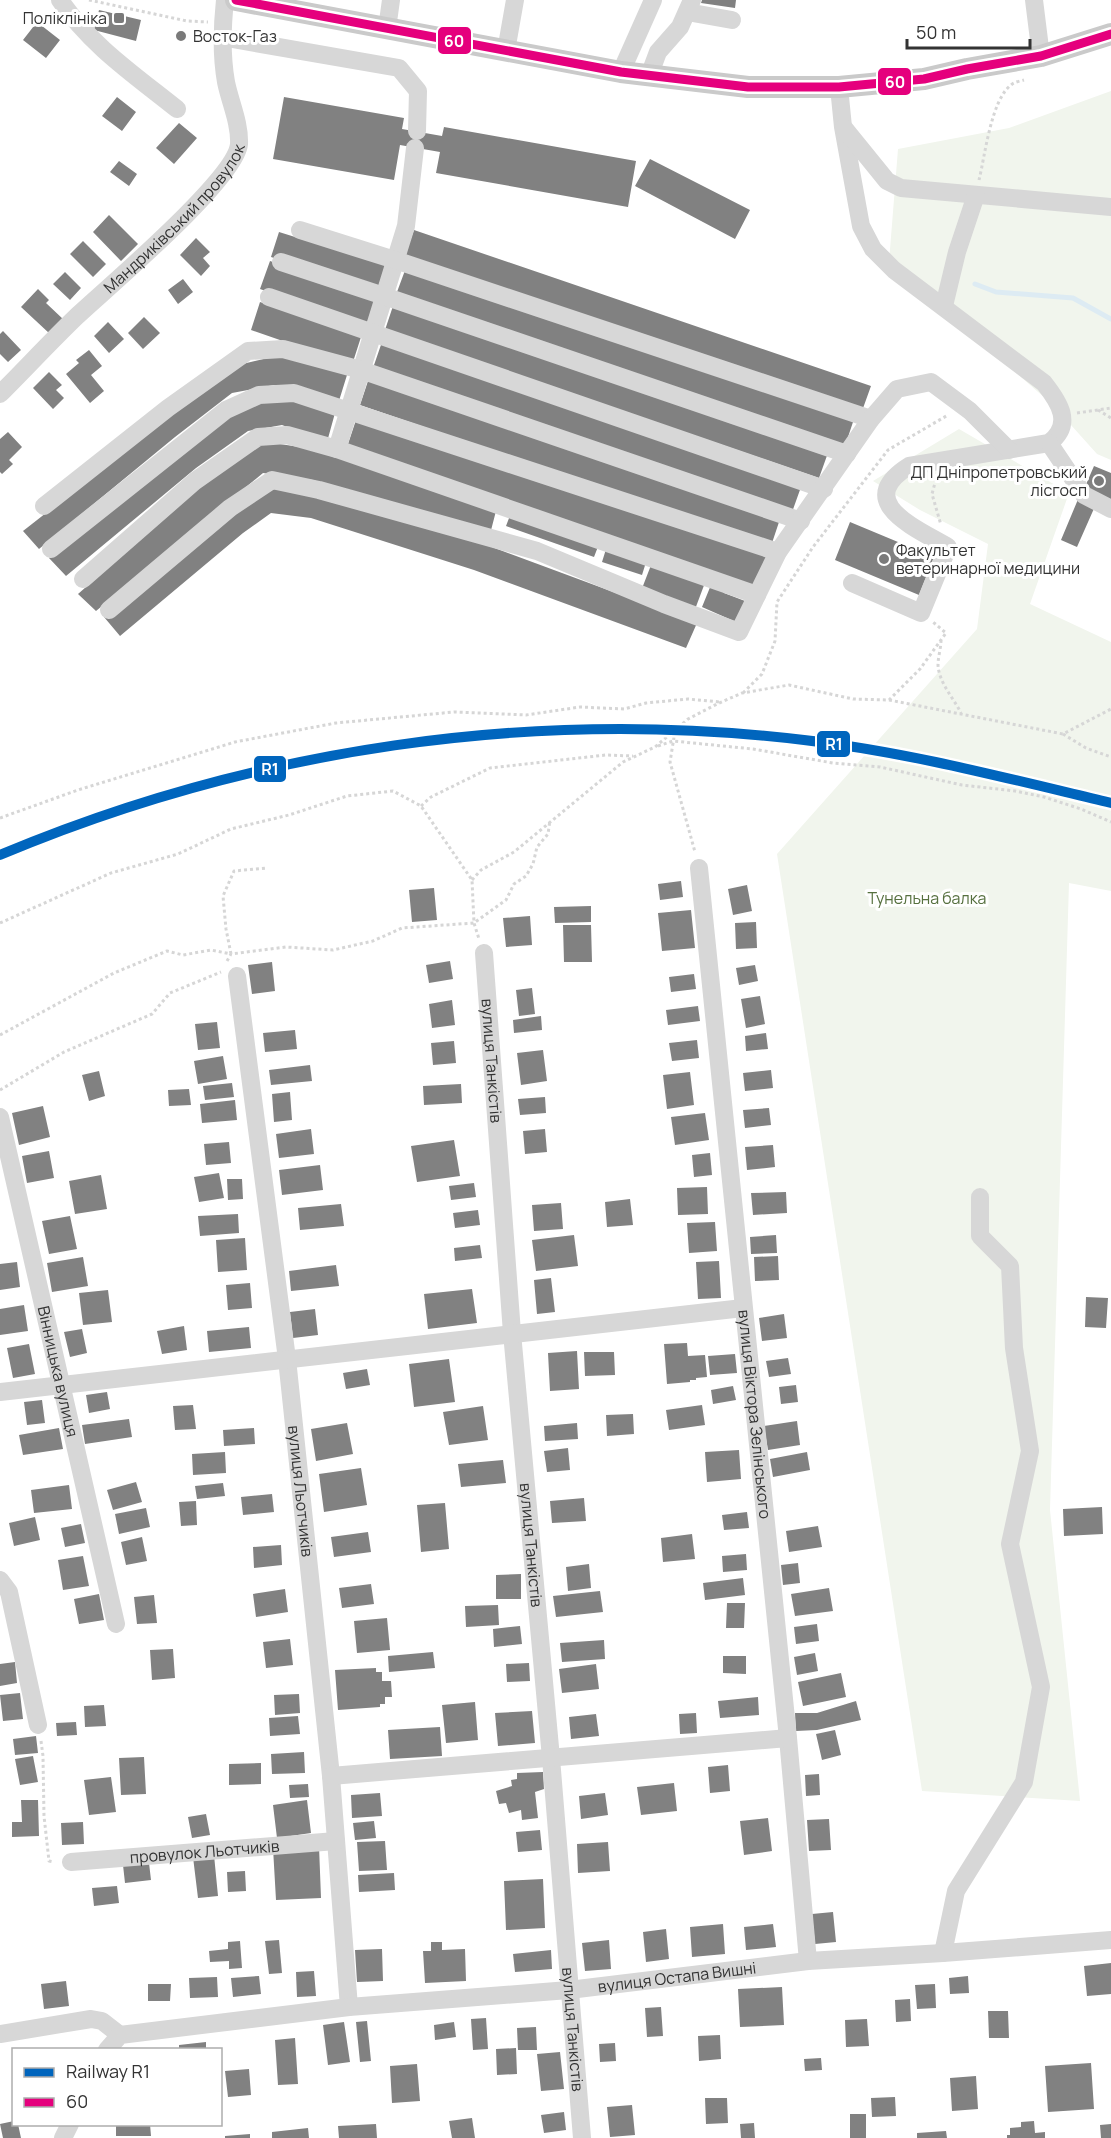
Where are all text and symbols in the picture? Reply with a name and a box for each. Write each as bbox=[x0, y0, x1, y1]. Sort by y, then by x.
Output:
place label: Поліклініка bbox=[23, 7, 107, 29]
marker: Поліклініка bbox=[112, 11, 126, 25]
scale bar bbox=[907, 12, 1030, 50]
text: 50 m bbox=[916, 20, 956, 44]
place label: Восток-Газ bbox=[193, 25, 277, 47]
line badge: 60 bbox=[437, 26, 472, 55]
marker: Восток-Газ bbox=[174, 29, 188, 43]
text: 60 bbox=[444, 30, 464, 52]
line badge: 60 bbox=[877, 67, 912, 96]
text: 60 bbox=[885, 71, 905, 93]
street label: Мандриківський провулок bbox=[99, 140, 250, 298]
place label: ДП Дніпропетровський лісгосп bbox=[910, 461, 1087, 501]
marker: ДП Дніпропетровський лісгосп bbox=[1092, 474, 1106, 488]
place label: Факультет ветеринарної медицини bbox=[896, 539, 1080, 579]
marker: Факультет ветеринарної медицини bbox=[877, 552, 891, 566]
line badge: R1 bbox=[816, 730, 851, 758]
text: R1 bbox=[825, 733, 843, 755]
line badge: R1 bbox=[253, 755, 287, 783]
text: R1 bbox=[261, 758, 279, 780]
park label: Тунельна балка bbox=[868, 887, 986, 909]
street label: вулиця Танкістів bbox=[476, 998, 508, 1124]
street label: Вінницька вулиця bbox=[33, 1304, 84, 1439]
street label: вулиця Віктора Зелінського bbox=[733, 1308, 777, 1520]
street label: вулиця Льотчиків bbox=[283, 1424, 319, 1558]
street label: вулиця Танкістів bbox=[515, 1482, 548, 1609]
street label: провулок Льотчиків bbox=[129, 1834, 281, 1868]
street label: вулиця Остапа Вишні bbox=[597, 1956, 757, 1997]
street label: вулиця Танкістів bbox=[557, 1966, 589, 2093]
legend bbox=[12, 2048, 222, 2126]
text: Railway R1 bbox=[66, 2059, 150, 2083]
text: 60 bbox=[66, 2089, 88, 2113]

